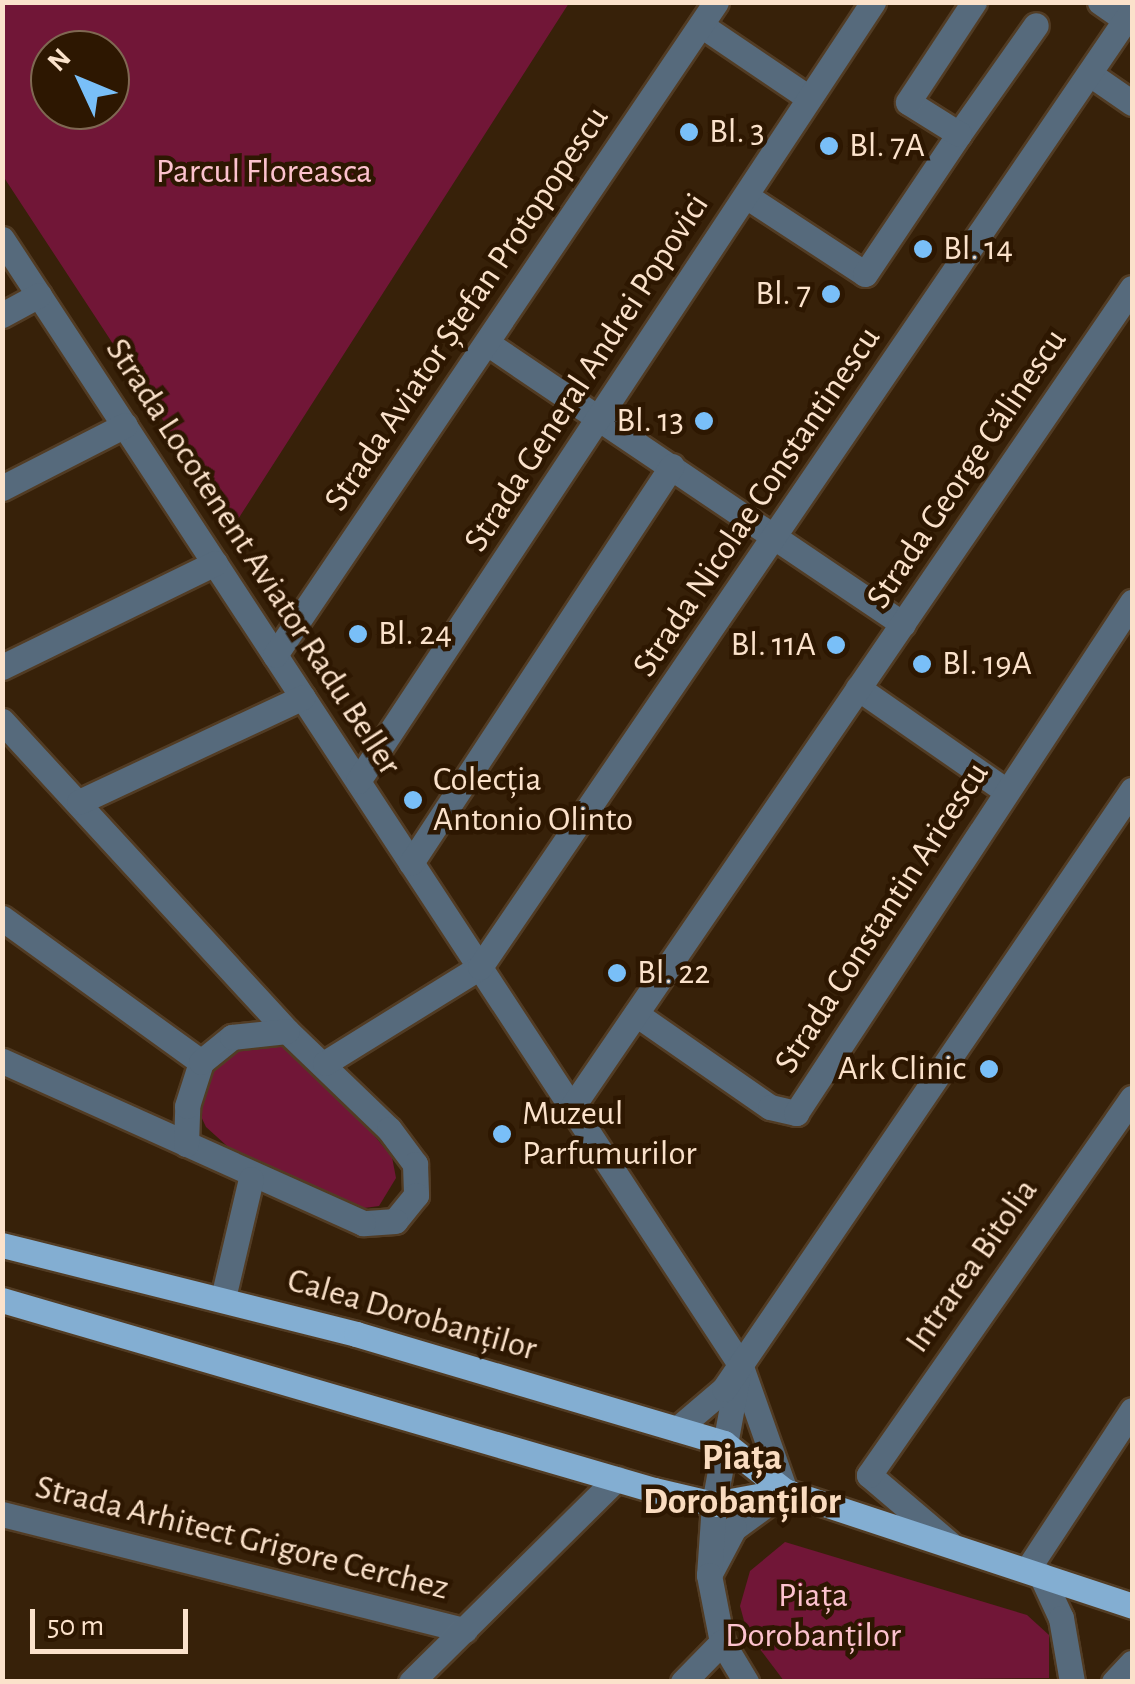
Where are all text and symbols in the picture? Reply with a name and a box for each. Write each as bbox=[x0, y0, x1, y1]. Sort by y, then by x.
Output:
north arrow bbox=[30, 30, 130, 130]
text: N bbox=[43, 44, 77, 77]
street label: Strada Aviator Ștefan Protopopescu bbox=[316, 99, 618, 519]
place label: Bl. 3 bbox=[709, 111, 765, 153]
marker: Bl. 3 bbox=[678, 121, 700, 143]
place label: Bl. 7A bbox=[849, 125, 925, 167]
marker: Bl. 7A bbox=[818, 135, 840, 157]
park label: Parcul Floreasca bbox=[156, 151, 372, 193]
street label: Strada General Andrei Popovici bbox=[455, 186, 719, 560]
place label: Bl. 14 bbox=[943, 228, 1013, 270]
marker: Bl. 14 bbox=[912, 238, 934, 260]
place label: Bl. 7 bbox=[755, 273, 811, 315]
marker: Bl. 7 bbox=[820, 283, 842, 305]
street label: Strada Nicolae Constantinescu bbox=[624, 319, 890, 685]
street label: Strada George Călinescu bbox=[858, 321, 1076, 617]
street label: Strada Locotenent Aviator Radu Beller bbox=[96, 331, 410, 783]
place label: Bl. 13 bbox=[616, 400, 684, 442]
marker: Bl. 13 bbox=[693, 410, 715, 432]
place label: Bl. 24 bbox=[378, 613, 452, 655]
marker: Bl. 24 bbox=[347, 623, 369, 645]
place label: Bl. 11A bbox=[730, 624, 816, 666]
marker: Bl. 11A bbox=[825, 634, 847, 656]
place label: Bl. 19A bbox=[942, 643, 1032, 685]
marker: Bl. 19A bbox=[911, 653, 933, 675]
street label: Strada Constantin Aricescu bbox=[766, 755, 998, 1081]
place label: Colecția Antonio Olinto bbox=[433, 759, 633, 841]
marker: Colecția Antonio Olinto bbox=[402, 789, 424, 811]
place label: Bl. 22 bbox=[637, 952, 710, 994]
marker: Bl. 22 bbox=[606, 962, 628, 984]
place label: Ark Clinic bbox=[838, 1048, 966, 1090]
marker: Ark Clinic bbox=[976, 1056, 1002, 1082]
place label: Muzeul Parfumurilor bbox=[522, 1093, 697, 1175]
marker: Muzeul Parfumurilor bbox=[491, 1123, 513, 1145]
street label: Intrarea Bitolia bbox=[897, 1171, 1047, 1361]
street label: Calea Dorobanților bbox=[283, 1259, 541, 1371]
district label: Piața Dorobanților bbox=[643, 1436, 841, 1526]
street label: Strada Arhitect Grigore Cerchez bbox=[31, 1466, 453, 1610]
park label: Piața Dorobanților bbox=[725, 1575, 901, 1657]
scale bar bbox=[35, 1589, 192, 1651]
text: 50 m bbox=[47, 1611, 104, 1641]

